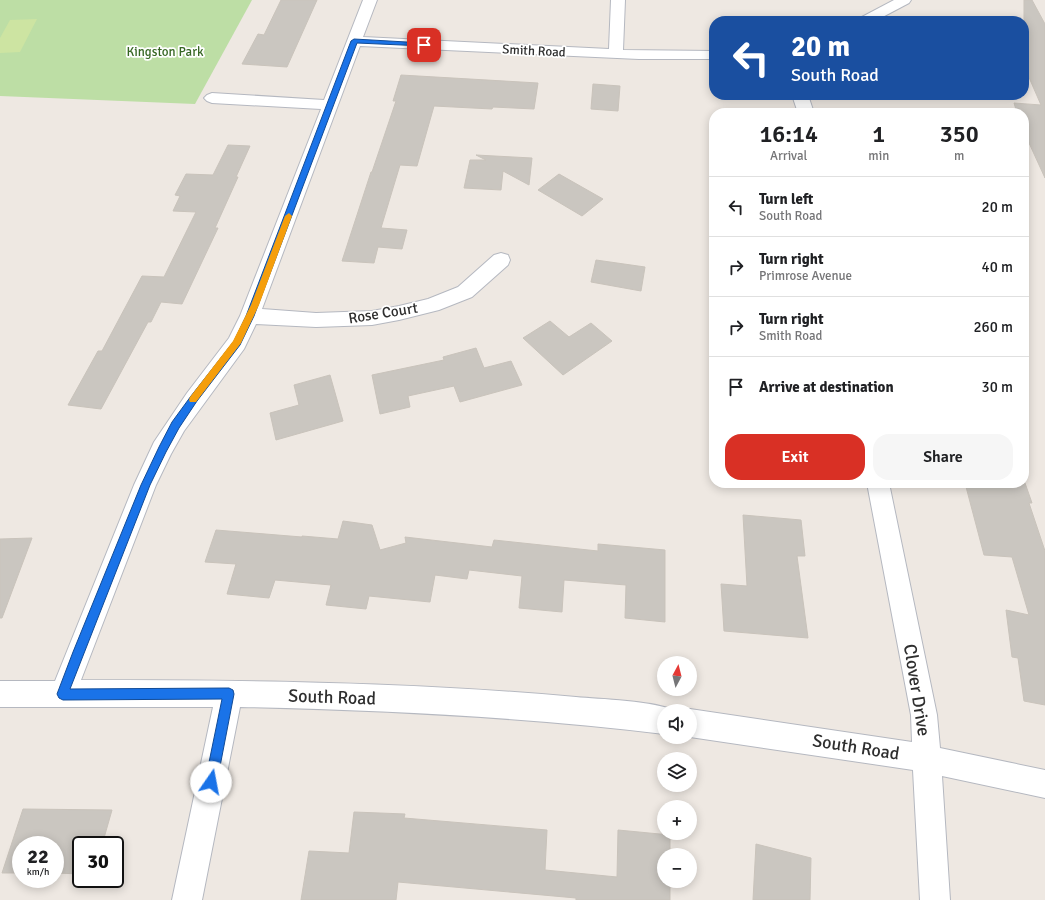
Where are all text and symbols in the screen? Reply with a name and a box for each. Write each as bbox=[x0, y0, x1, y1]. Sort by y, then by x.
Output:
pin bbox=[407, 28, 441, 62]
text: 20 m bbox=[791, 30, 850, 64]
icon: left bbox=[725, 32, 777, 84]
icon: arrive bbox=[413, 34, 435, 56]
street label: Smith Road bbox=[502, 41, 566, 61]
park label: Kingston Park bbox=[126, 44, 204, 60]
text: South Road bbox=[791, 64, 879, 86]
text: 16:14 bbox=[759, 119, 818, 149]
text: 1 bbox=[872, 119, 885, 149]
text: 350 bbox=[940, 119, 979, 149]
text: Arrival bbox=[770, 148, 807, 164]
text: min bbox=[868, 148, 889, 164]
text: m bbox=[954, 148, 964, 164]
text: Turn left bbox=[759, 190, 813, 208]
icon: left bbox=[725, 196, 747, 218]
text: 20 m bbox=[982, 198, 1013, 216]
text: South Road bbox=[759, 208, 822, 224]
text: Turn right bbox=[759, 250, 824, 268]
icon: right bbox=[725, 256, 747, 278]
text: 40 m bbox=[982, 258, 1013, 276]
text: Primrose Avenue bbox=[759, 268, 852, 284]
street label: Rose Court bbox=[347, 299, 419, 327]
text: Turn right bbox=[759, 310, 824, 328]
icon: right bbox=[725, 316, 747, 338]
text: 260 m bbox=[973, 318, 1013, 336]
text: Smith Road bbox=[759, 328, 822, 344]
icon: arrive bbox=[725, 376, 747, 398]
text: Arrive at destination bbox=[759, 378, 894, 396]
text: 30 m bbox=[982, 378, 1013, 396]
button: Exit bbox=[725, 434, 865, 480]
button: Share bbox=[873, 434, 1013, 480]
street label: Clover Drive bbox=[899, 642, 935, 738]
north arrow bbox=[657, 656, 697, 696]
map controls bbox=[657, 656, 697, 888]
street label: South Road bbox=[288, 684, 376, 710]
button: sound bbox=[657, 704, 697, 744]
street label: South Road bbox=[811, 729, 901, 765]
button: layers bbox=[657, 752, 697, 792]
position arrow bbox=[190, 761, 232, 803]
button: + bbox=[657, 800, 697, 840]
speed limit sign: 30 bbox=[72, 836, 124, 888]
text: 22 bbox=[27, 844, 49, 869]
button: − bbox=[657, 848, 697, 888]
text: km/h bbox=[27, 866, 49, 878]

